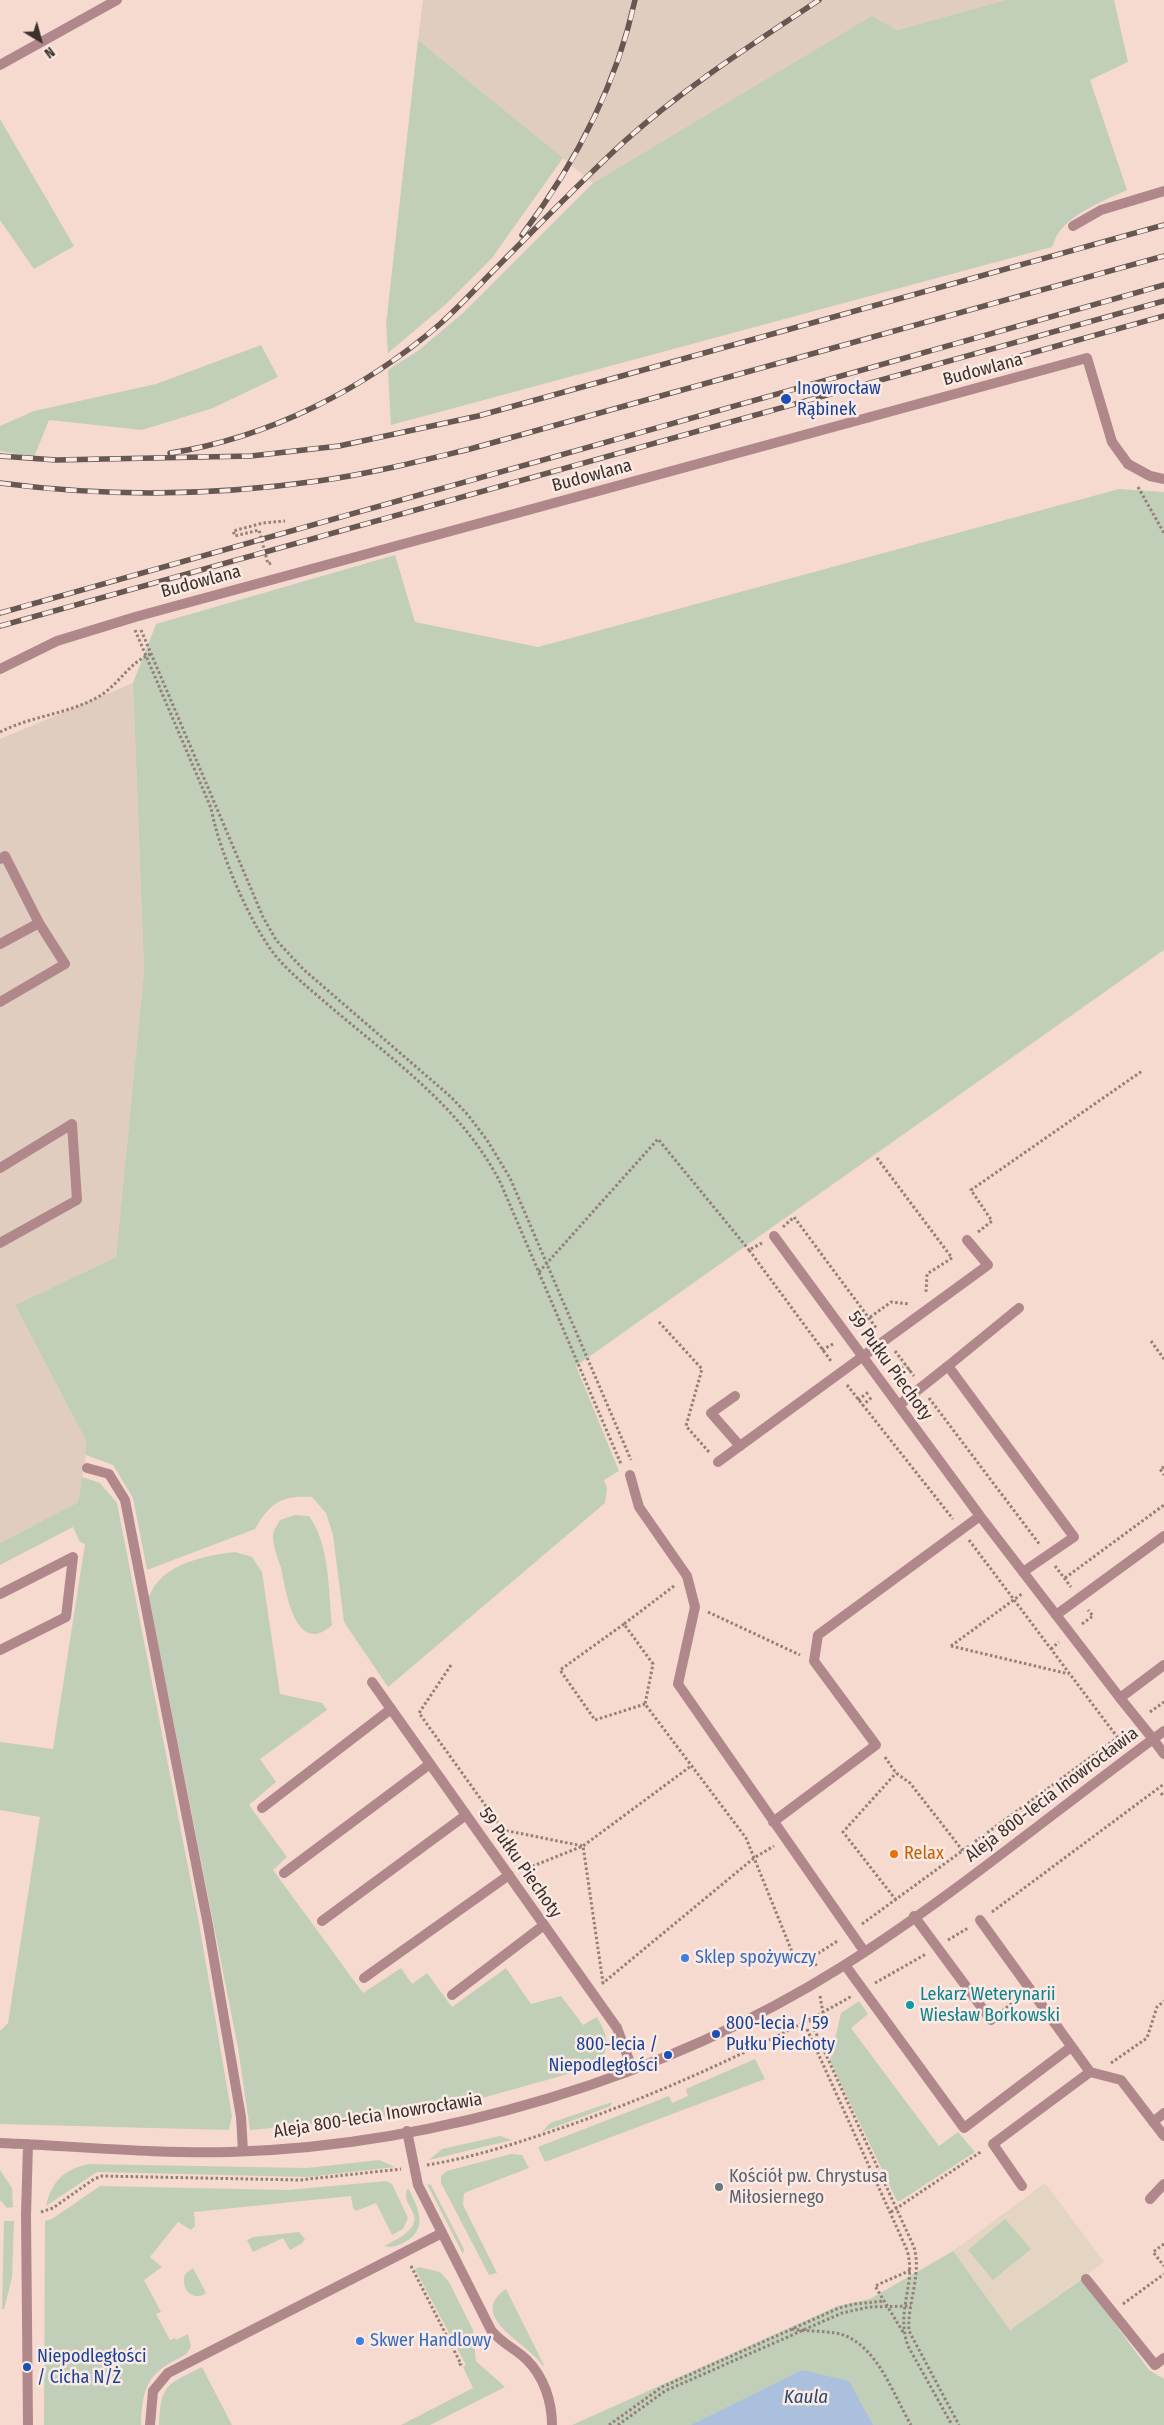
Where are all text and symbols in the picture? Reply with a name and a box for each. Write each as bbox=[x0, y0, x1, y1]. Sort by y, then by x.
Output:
north arrow bbox=[15, 15, 65, 65]
text: N bbox=[41, 43, 58, 62]
street label: Budowlana bbox=[941, 349, 1025, 391]
place label: Inowrocław Rąbinek bbox=[797, 378, 881, 420]
marker: Inowrocław Rąbinek bbox=[779, 392, 793, 406]
street label: Budowlana bbox=[550, 455, 634, 497]
street label: Budowlana bbox=[159, 561, 243, 603]
street label: 59 Pułku Piechoty bbox=[843, 1307, 937, 1425]
street label: Aleja 800-lecia Inowrocławia bbox=[961, 1723, 1143, 1867]
street label: 59 Pułku Piechoty bbox=[474, 1804, 566, 1922]
place label: Relax bbox=[904, 1843, 944, 1865]
marker: Relax bbox=[888, 1848, 900, 1860]
place label: Sklep spożywczy bbox=[695, 1947, 816, 1969]
marker: Sklep spożywczy bbox=[679, 1952, 691, 1964]
place label: Lekarz Weterynarii Wiesław Borkowski bbox=[920, 1984, 1060, 2026]
marker: Lekarz Weterynarii Wiesław Borkowski bbox=[904, 1999, 916, 2011]
place label: 800-lecia / 59 Pułku Piechoty bbox=[726, 2013, 835, 2056]
marker: 800-lecia / 59 Pułku Piechoty bbox=[710, 2028, 722, 2040]
place label: 800-lecia / Niepodległości bbox=[548, 2034, 658, 2076]
marker: 800-lecia / Niepodległości bbox=[662, 2049, 674, 2061]
street label: Aleja 800-lecia Inowrocławia bbox=[272, 2089, 484, 2143]
place label: Kościół pw. Chrystusa Miłosiernego bbox=[729, 2166, 888, 2208]
marker: Kościół pw. Chrystusa Miłosiernego bbox=[713, 2181, 725, 2193]
place label: Skwer Handlowy bbox=[370, 2330, 491, 2352]
marker: Skwer Handlowy bbox=[354, 2335, 366, 2347]
place label: Niepodległości / Cicha N/Ż bbox=[37, 2346, 147, 2388]
marker: Niepodległości / Cicha N/Ż bbox=[21, 2361, 33, 2373]
water label: Kaula bbox=[784, 2387, 828, 2409]

